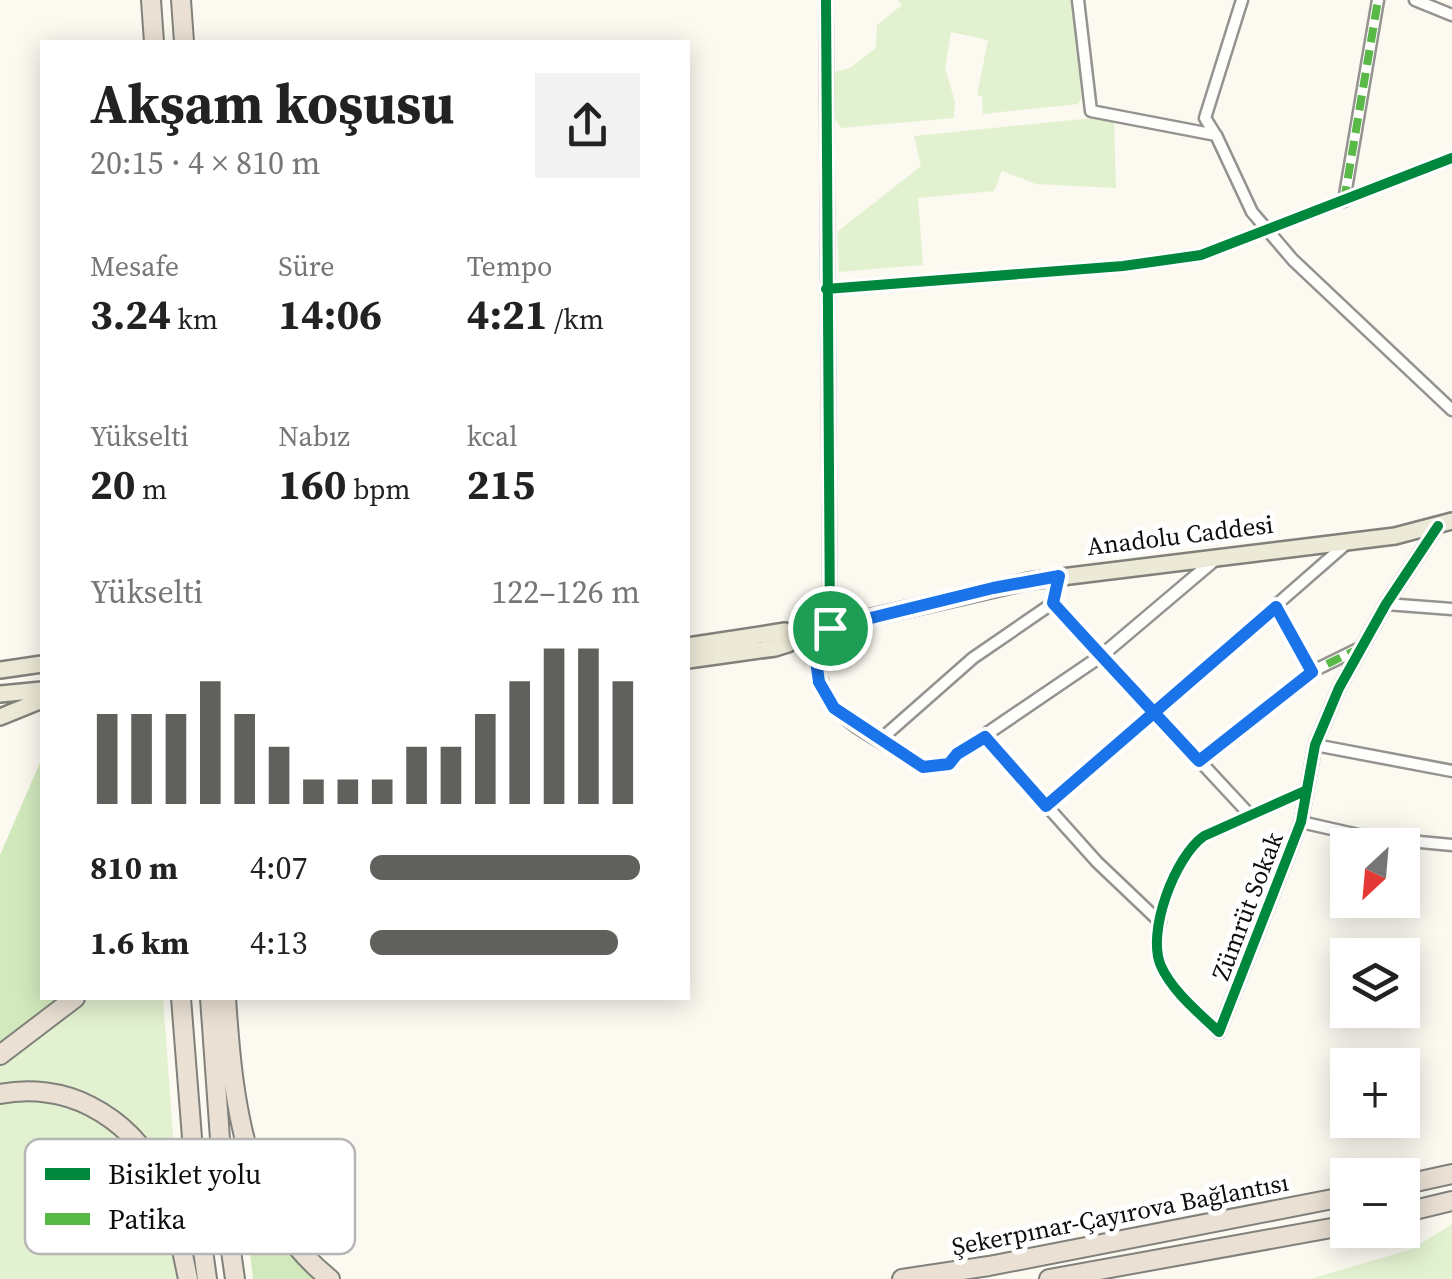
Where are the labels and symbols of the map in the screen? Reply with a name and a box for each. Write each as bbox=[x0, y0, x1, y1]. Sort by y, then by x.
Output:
street label: Anadolu Caddesi bbox=[1085, 507, 1275, 563]
pin bbox=[788, 586, 873, 671]
street label: Zümrüt Sokak bbox=[1203, 827, 1291, 985]
north arrow bbox=[1330, 828, 1420, 918]
legend bbox=[25, 1139, 355, 1254]
text: Bisiklet yolu bbox=[108, 1155, 261, 1193]
street label: Şekerpınar-Çayırova Bağlantısı bbox=[949, 1165, 1291, 1263]
text: Patika bbox=[108, 1200, 187, 1238]

